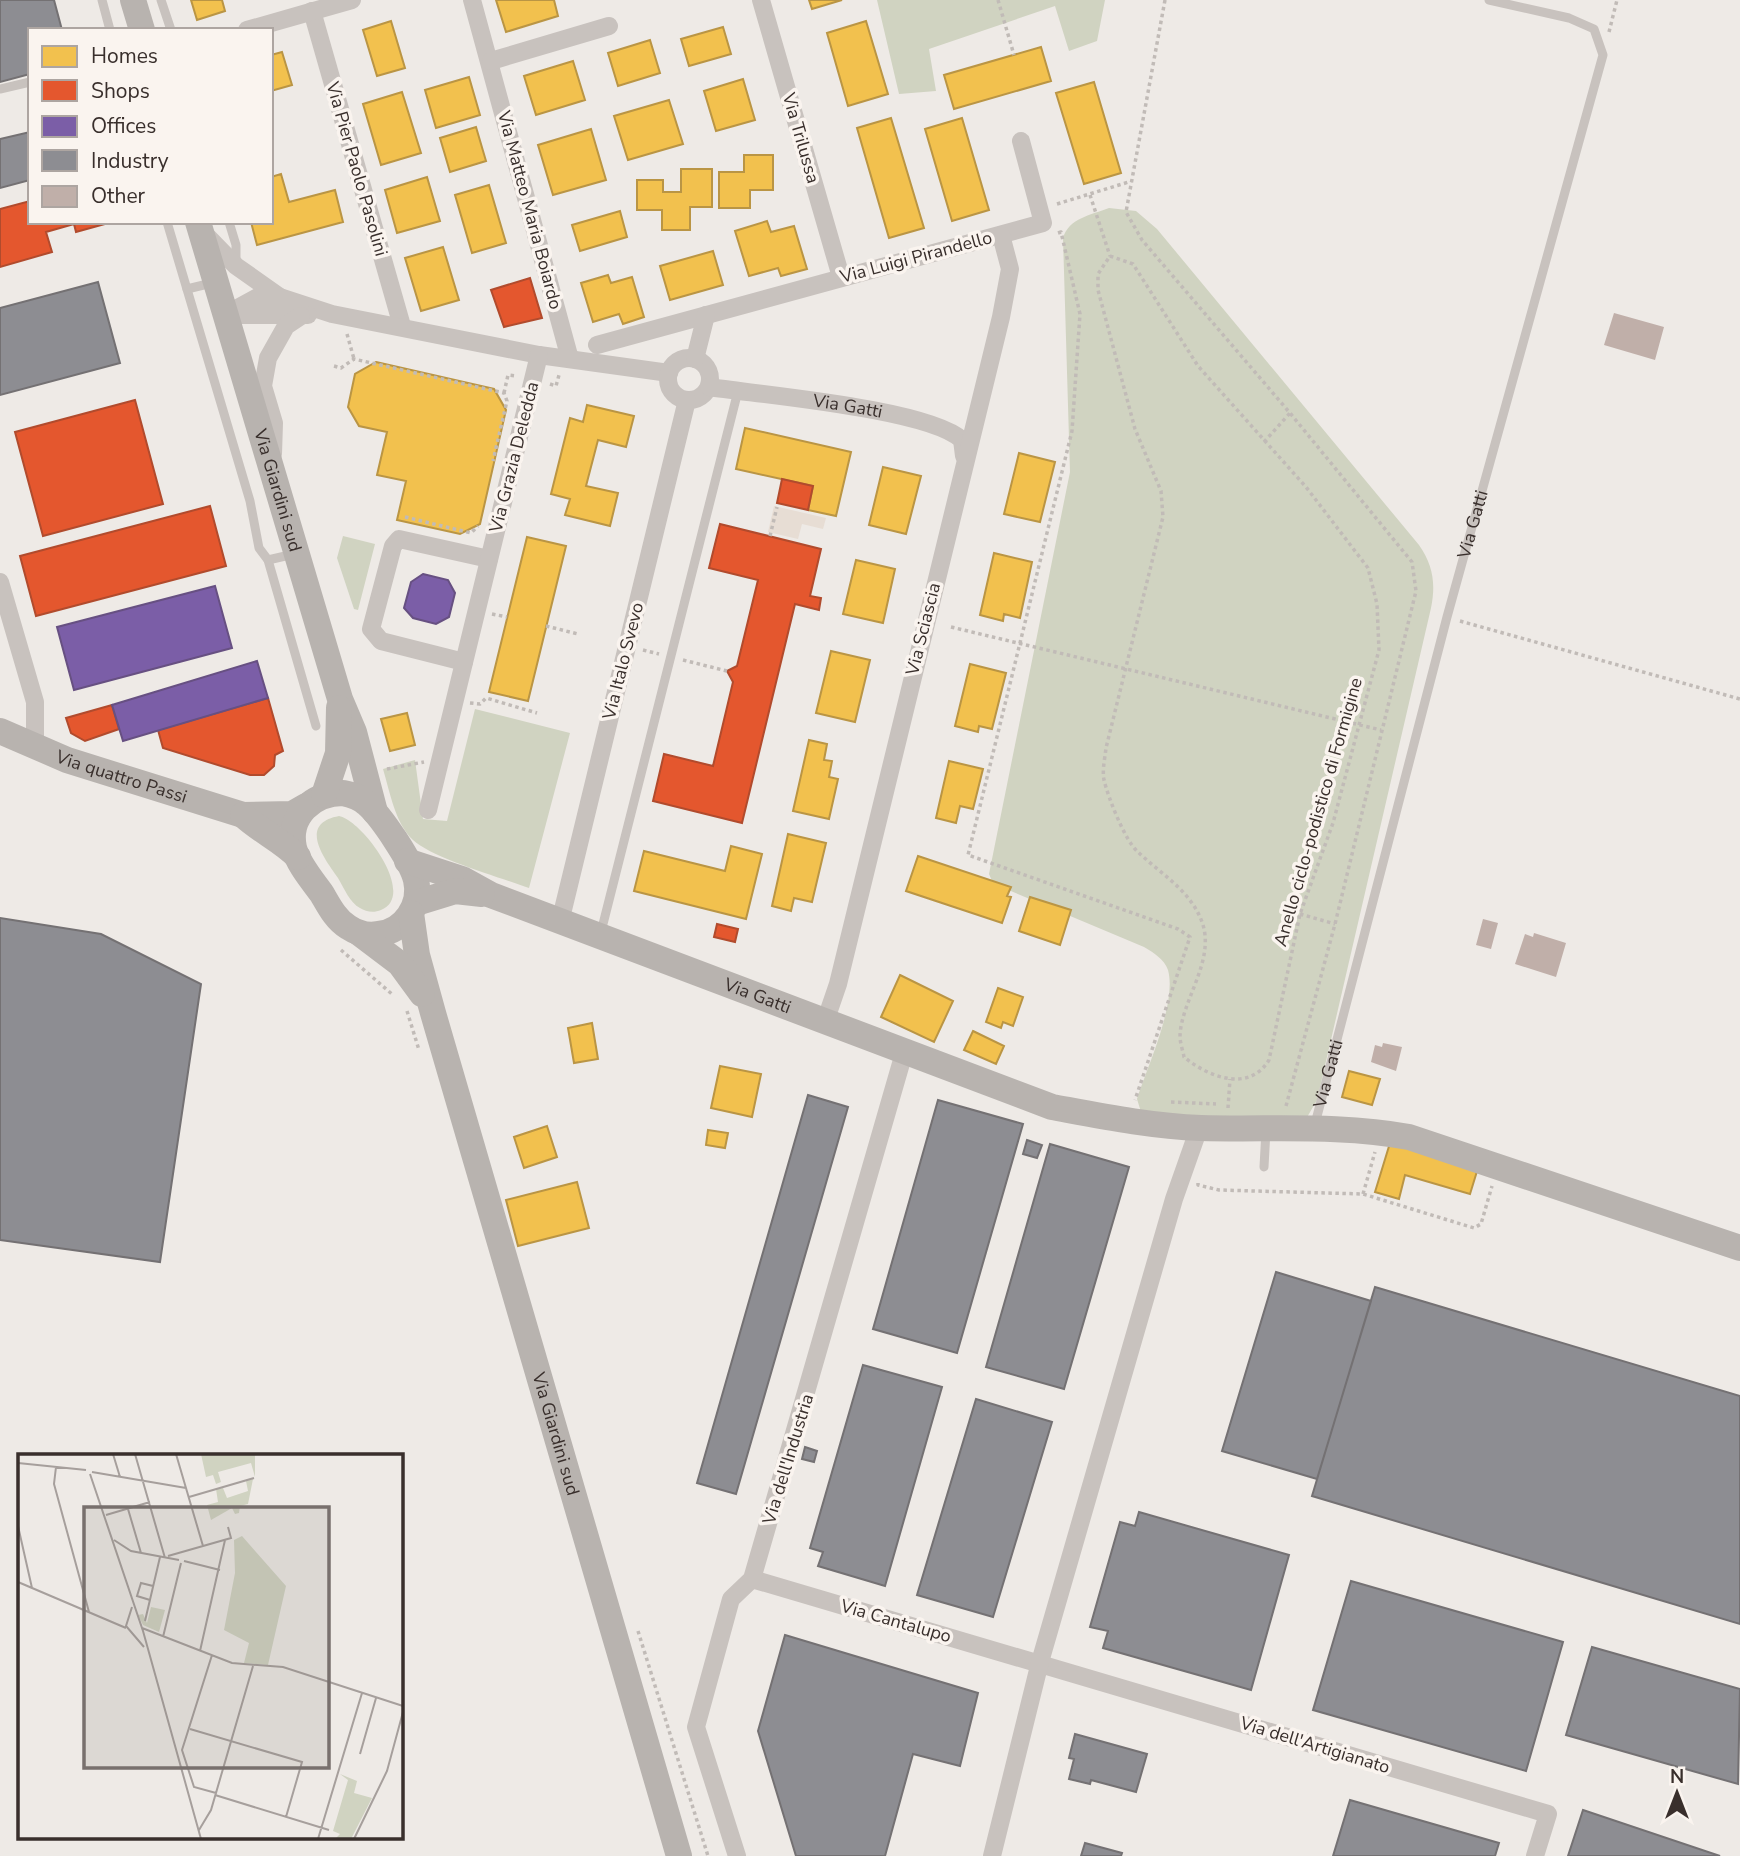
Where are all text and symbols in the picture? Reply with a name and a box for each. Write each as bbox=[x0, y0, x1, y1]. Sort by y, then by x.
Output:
legend bbox=[28, 28, 273, 224]
text: Homes bbox=[91, 42, 158, 70]
text: Shops bbox=[91, 77, 150, 105]
street label: Via Pier Paolo Pasolini bbox=[320, 78, 393, 259]
street label: Via Trilussa bbox=[776, 89, 825, 186]
street label: Via Matteo Maria Boiardo bbox=[492, 107, 568, 312]
text: Offices bbox=[91, 112, 156, 140]
text: Industry bbox=[91, 147, 169, 175]
text: Other bbox=[91, 182, 146, 210]
street label: Via Luigi Pirandello bbox=[836, 225, 995, 289]
street label: Via Grazia Deledda bbox=[483, 379, 544, 536]
street label: Via Gatti bbox=[810, 388, 885, 424]
street label: Via Giardini sud bbox=[248, 425, 308, 555]
street label: Via Gatti bbox=[1452, 487, 1494, 562]
street label: Via Sciascia bbox=[900, 580, 946, 679]
street label: Via Italo Svevo bbox=[597, 600, 649, 723]
street label: Anello ciclo-podistico di Formigine bbox=[1268, 675, 1368, 949]
street label: Via quattro Passi bbox=[51, 744, 190, 809]
street label: Via Gatti bbox=[720, 972, 795, 1019]
street label: Via Gatti bbox=[1307, 1037, 1349, 1112]
street label: Via Giardini sud bbox=[526, 1369, 585, 1498]
street label: Via dell'Industria bbox=[756, 1391, 819, 1528]
inset map bbox=[18, 1454, 402, 1839]
street label: Via Cantalupo bbox=[837, 1593, 954, 1648]
street label: Via dell'Artigianato bbox=[1236, 1710, 1393, 1779]
north arrow bbox=[1642, 1758, 1712, 1828]
text: N bbox=[1670, 1764, 1684, 1790]

